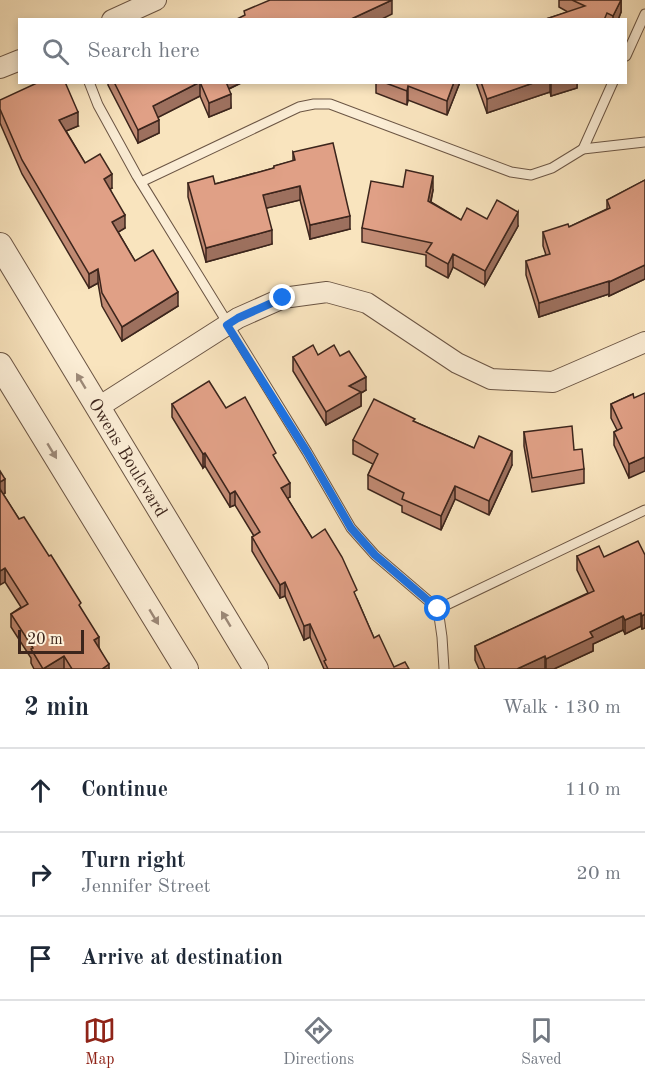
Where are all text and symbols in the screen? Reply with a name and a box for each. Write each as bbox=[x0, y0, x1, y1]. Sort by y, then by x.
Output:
search box bbox=[18, 18, 627, 84]
icon: search bbox=[39, 35, 72, 68]
text: Search here bbox=[87, 40, 200, 62]
route end bbox=[269, 284, 295, 310]
one-way arrow bbox=[76, 372, 86, 389]
street label: Owens Boulevard bbox=[85, 395, 170, 520]
one-way arrow bbox=[47, 443, 58, 459]
route start bbox=[424, 595, 450, 621]
one-way arrow bbox=[149, 609, 160, 625]
one-way arrow bbox=[221, 610, 231, 627]
scale bar bbox=[18, 627, 84, 654]
text: 20 m bbox=[27, 632, 63, 648]
text: 2 min bbox=[24, 695, 89, 721]
text: Walk · 130 m bbox=[502, 698, 621, 718]
icon: ahead bbox=[24, 774, 57, 807]
text: Continue bbox=[81, 779, 168, 801]
text: 110 m bbox=[565, 780, 621, 800]
text: Turn right bbox=[81, 850, 185, 872]
icon: right bbox=[24, 858, 57, 891]
text: 20 m bbox=[576, 864, 621, 884]
text: Jennifer Street bbox=[81, 877, 211, 897]
icon: arrive bbox=[24, 942, 57, 975]
text: Arrive at destination bbox=[81, 947, 283, 969]
tab: Map bbox=[83, 1014, 116, 1070]
tab: Directions bbox=[283, 1014, 354, 1070]
tab: Saved bbox=[521, 1014, 562, 1070]

